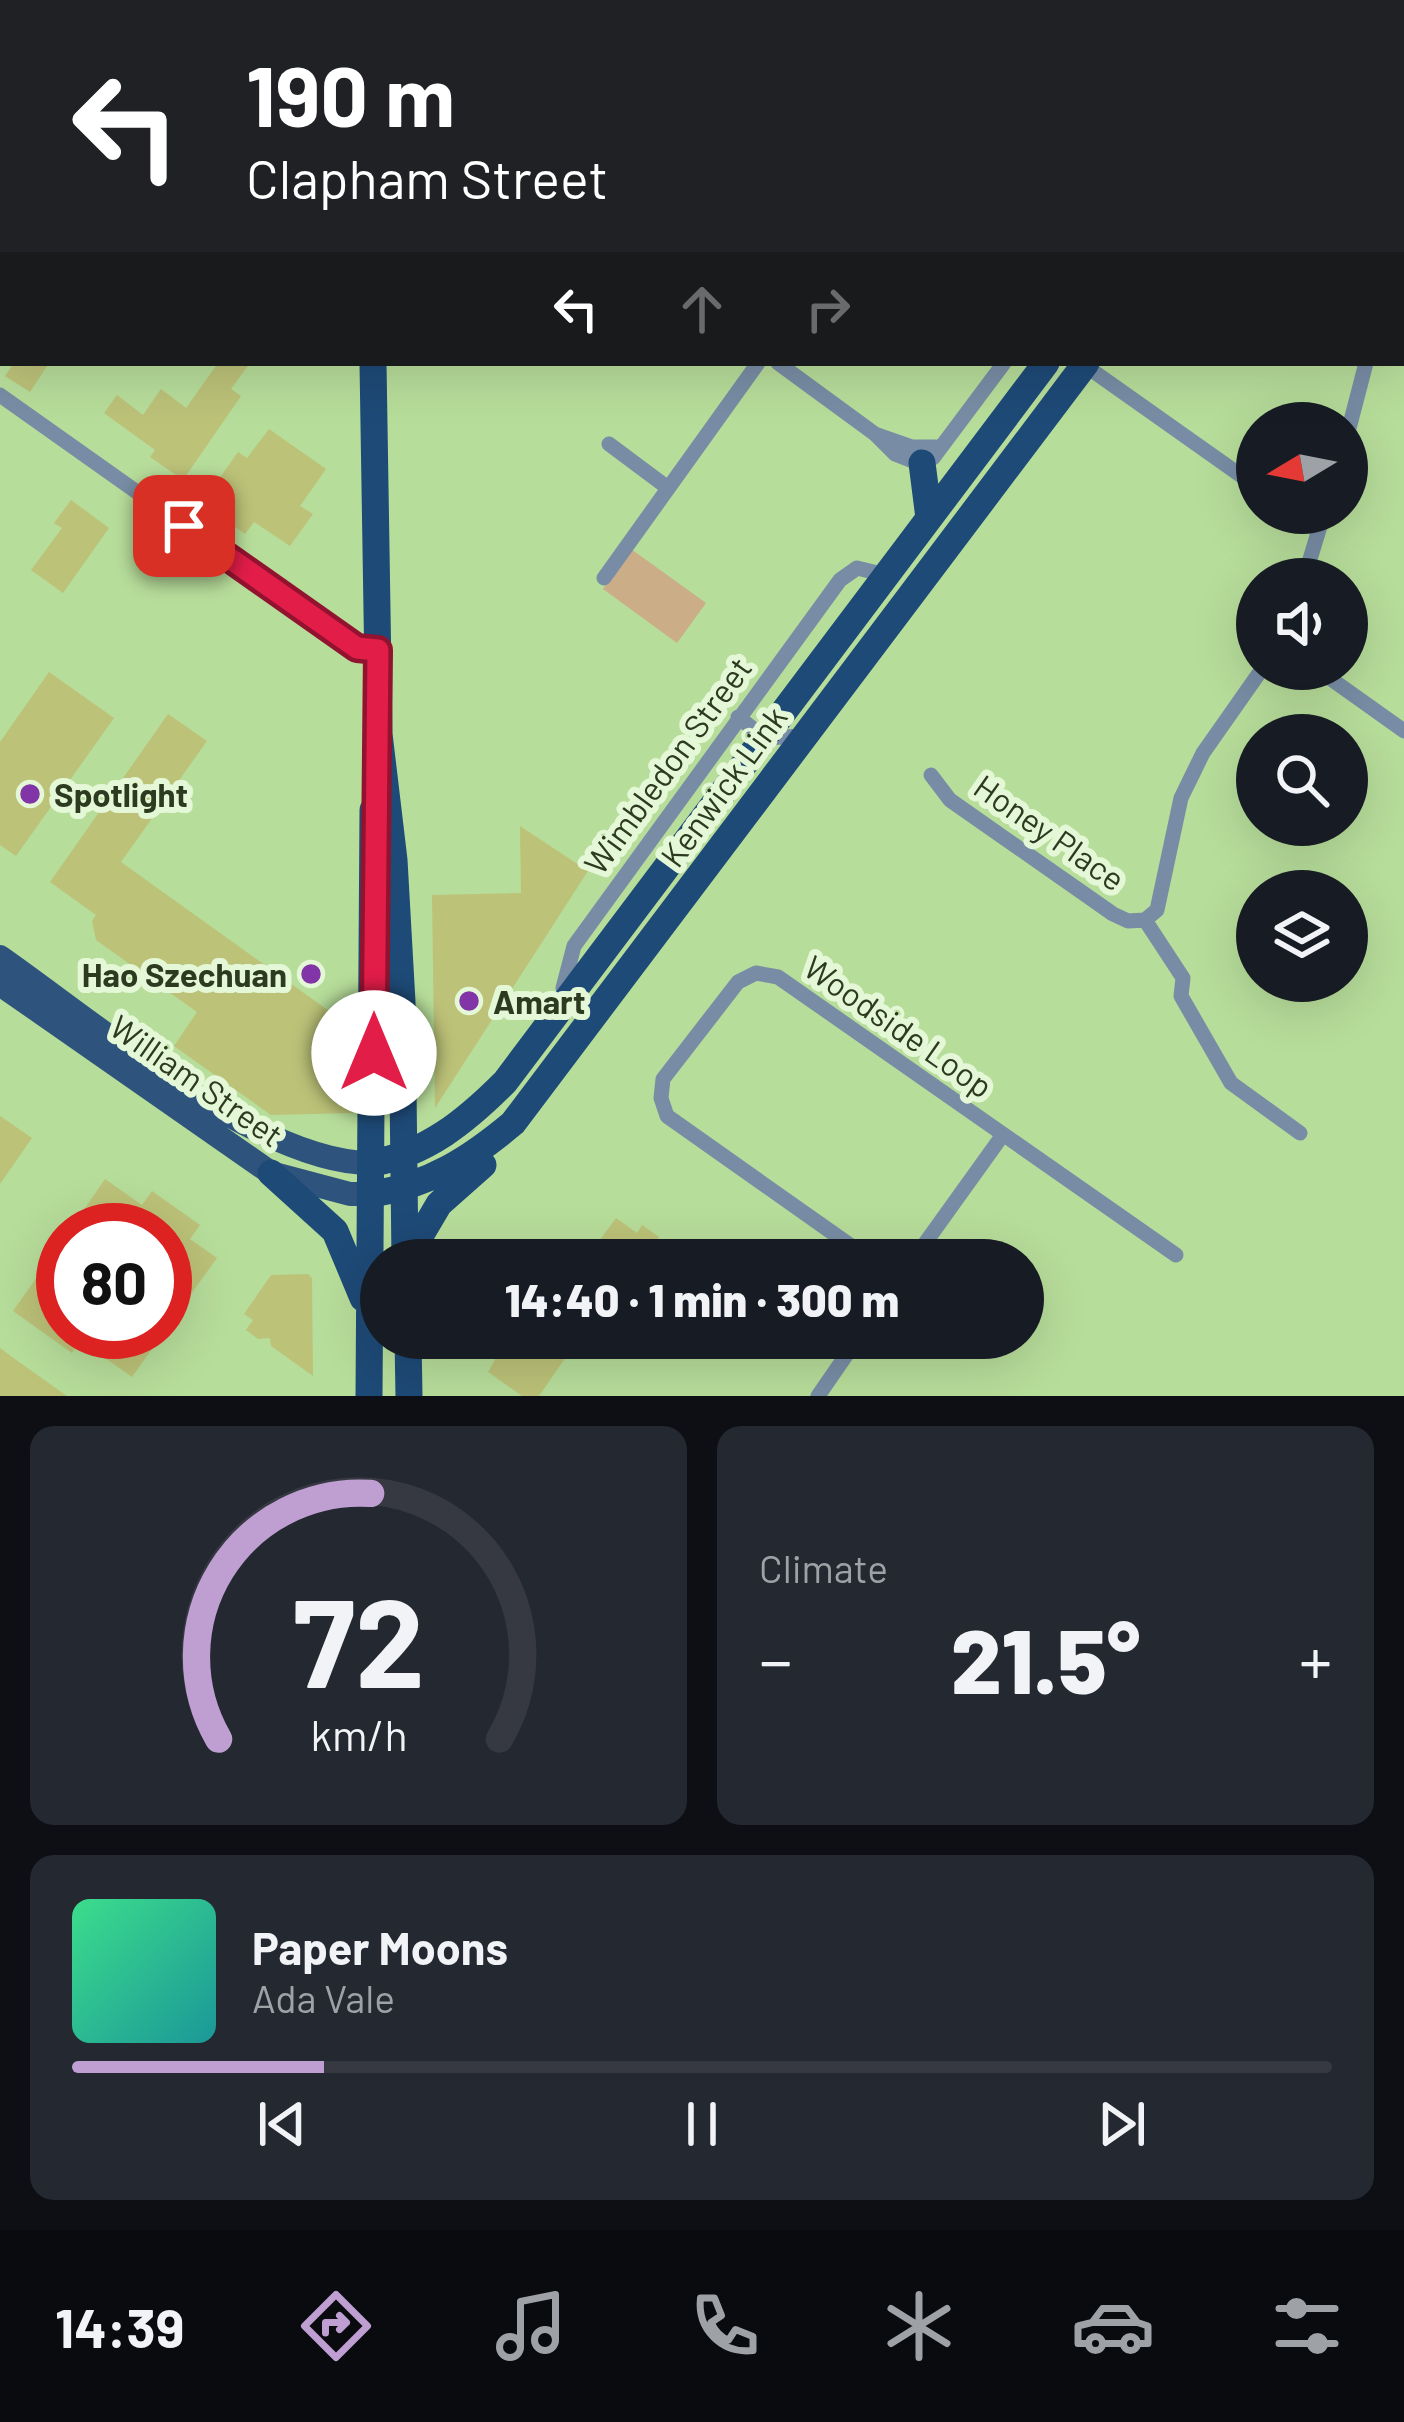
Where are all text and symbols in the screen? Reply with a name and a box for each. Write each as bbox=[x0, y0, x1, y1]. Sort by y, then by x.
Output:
text: 190 m bbox=[246, 43, 455, 144]
icon: left bbox=[48, 48, 204, 204]
text: Clapham Street bbox=[246, 145, 608, 210]
icon: left bbox=[543, 276, 609, 342]
icon: ahead bbox=[669, 276, 735, 342]
icon: right bbox=[795, 276, 861, 342]
north arrow bbox=[1236, 402, 1368, 534]
map controls bbox=[1236, 402, 1368, 1002]
pin bbox=[133, 475, 235, 577]
icon: arrive bbox=[151, 493, 217, 559]
button: sound bbox=[1236, 558, 1368, 690]
street label: Wimbledon Street bbox=[575, 649, 759, 881]
street label: Kenwick Link bbox=[651, 698, 795, 874]
button: search bbox=[1236, 714, 1368, 846]
street label: Honey Place bbox=[967, 766, 1133, 898]
place label: Spotlight bbox=[54, 774, 188, 814]
marker: Spotlight bbox=[17, 781, 43, 807]
button: layers bbox=[1236, 870, 1368, 1002]
street label: Woodside Loop bbox=[797, 946, 1001, 1106]
place label: Hao Szechuan bbox=[82, 954, 287, 994]
marker: Hao Szechuan bbox=[298, 961, 324, 987]
place label: Amart bbox=[493, 981, 586, 1021]
marker: Amart bbox=[456, 988, 482, 1014]
position arrow bbox=[311, 990, 437, 1116]
street label: William Street bbox=[103, 1006, 291, 1154]
speed limit sign: 80 bbox=[36, 1203, 192, 1359]
text: 14:40 · 1 min · 300 m bbox=[505, 1272, 899, 1326]
text: Climate bbox=[759, 1544, 888, 1591]
text: 72 bbox=[293, 1563, 424, 1713]
text: 21.5° bbox=[951, 1604, 1140, 1712]
text: − bbox=[759, 1619, 792, 1698]
text: + bbox=[1299, 1619, 1332, 1698]
text: km/h bbox=[310, 1707, 407, 1759]
text: Paper Moons bbox=[252, 1920, 508, 1974]
text: Ada Vale bbox=[252, 1974, 395, 2021]
icon: previous bbox=[249, 2091, 315, 2157]
icon: pause bbox=[669, 2091, 735, 2157]
icon: next bbox=[1089, 2091, 1155, 2157]
icon: directions bbox=[294, 2284, 378, 2368]
icon: music bbox=[489, 2284, 573, 2368]
icon: phone bbox=[683, 2284, 767, 2368]
icon: climate bbox=[877, 2284, 961, 2368]
icon: car bbox=[1071, 2284, 1155, 2368]
icon: filters bbox=[1265, 2284, 1349, 2368]
text: 14:39 bbox=[55, 2294, 184, 2359]

